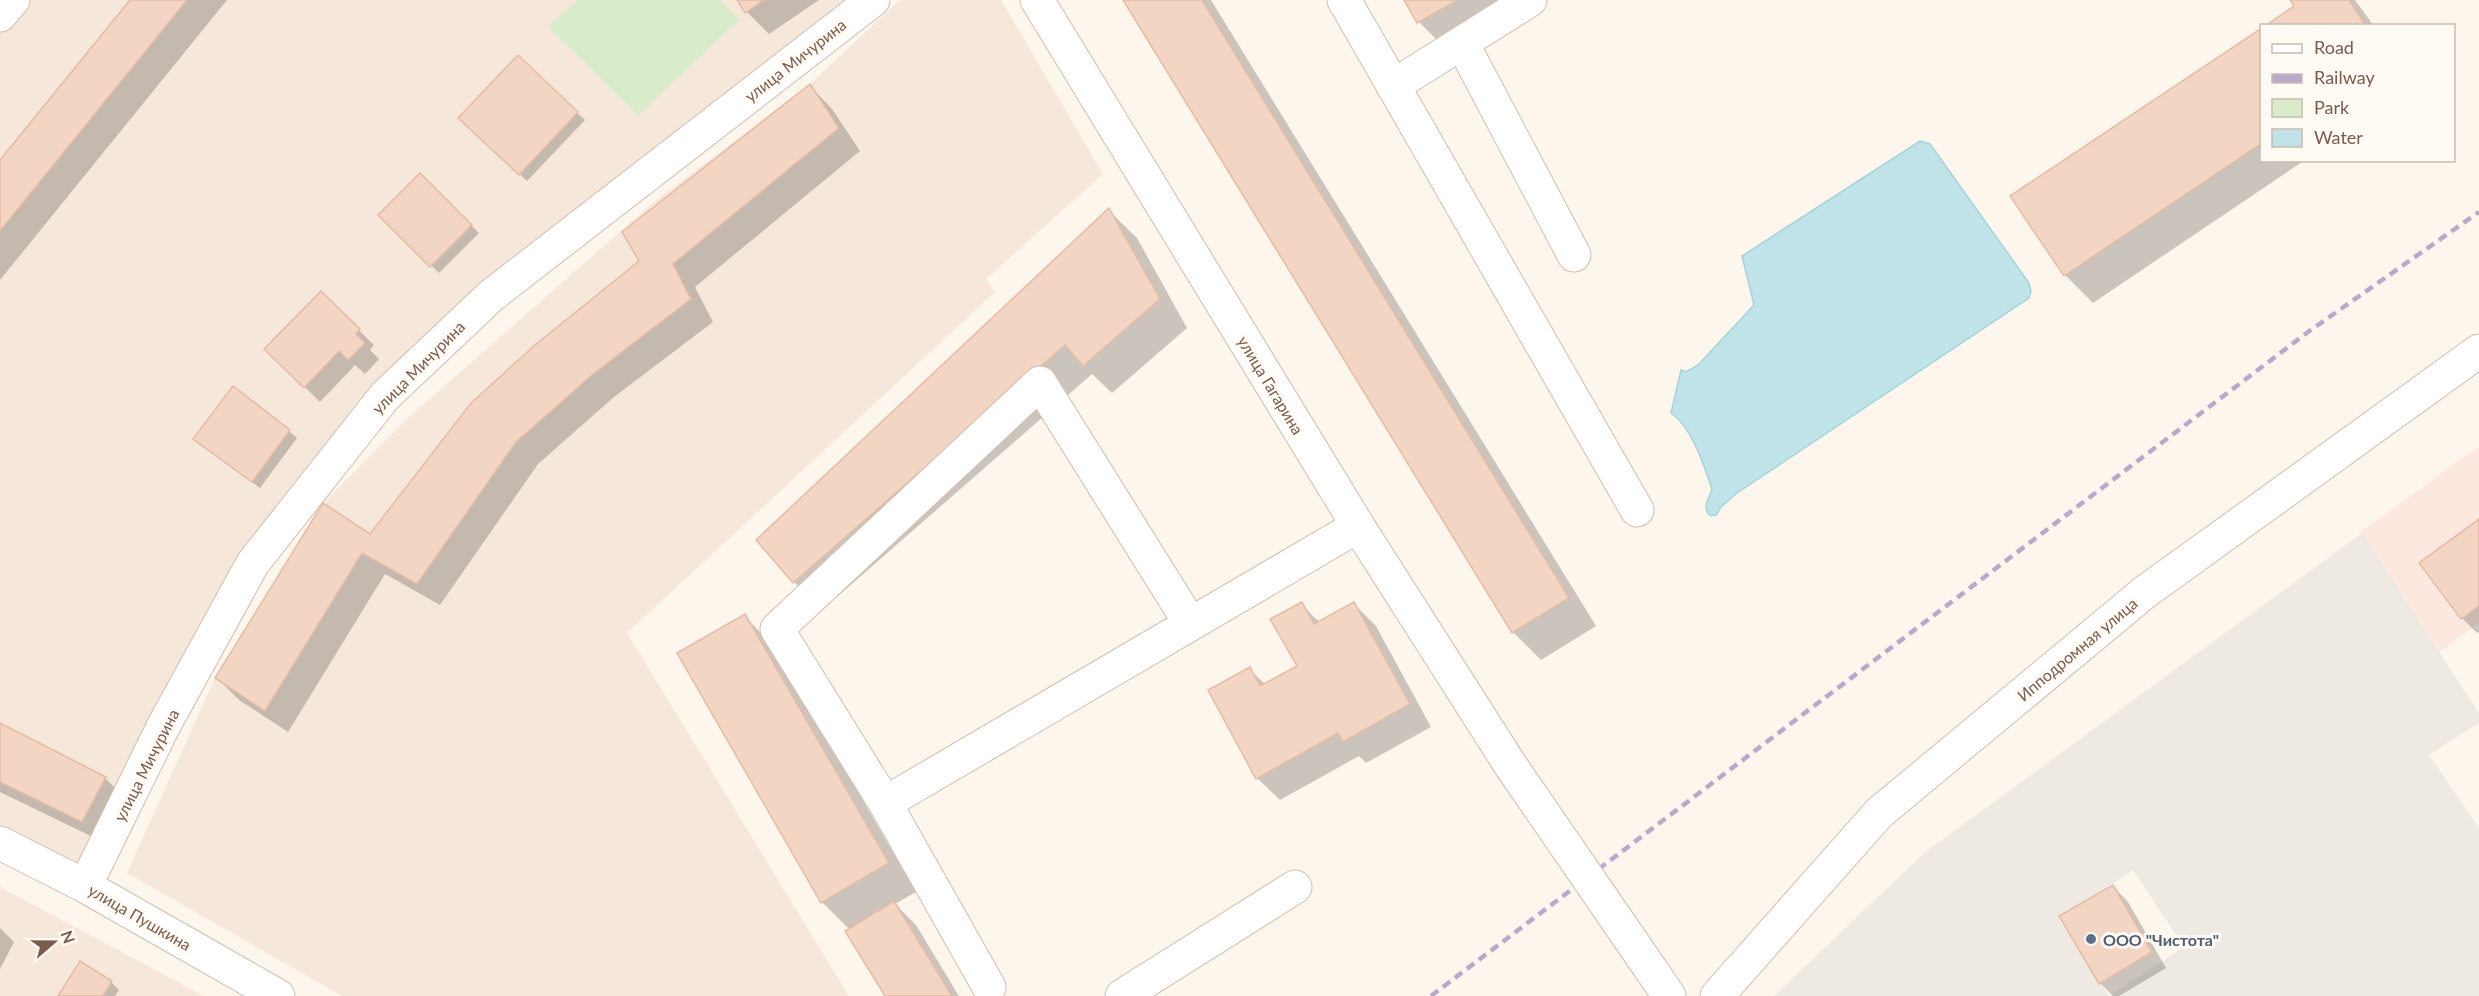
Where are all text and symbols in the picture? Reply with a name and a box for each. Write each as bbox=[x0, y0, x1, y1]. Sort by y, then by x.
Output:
street label: улица Мичурина bbox=[741, 15, 849, 105]
legend bbox=[2260, 24, 2455, 162]
text: Road bbox=[2314, 36, 2354, 58]
text: Railway bbox=[2314, 66, 2375, 88]
text: Park bbox=[2314, 96, 2350, 118]
text: Water bbox=[2314, 126, 2363, 148]
street label: улица Мичурина bbox=[368, 317, 468, 417]
street label: улица Гагарина bbox=[1234, 332, 1308, 438]
street label: Ипподромная улица bbox=[2013, 593, 2141, 705]
street label: улица Мичурина bbox=[110, 706, 182, 824]
street label: улица Пушкина bbox=[85, 880, 195, 954]
north arrow bbox=[24, 912, 84, 972]
text: N bbox=[58, 928, 80, 946]
place label: ООО "Чистота" bbox=[2103, 930, 2219, 949]
marker: ООО "Чистота" bbox=[2084, 932, 2098, 946]

